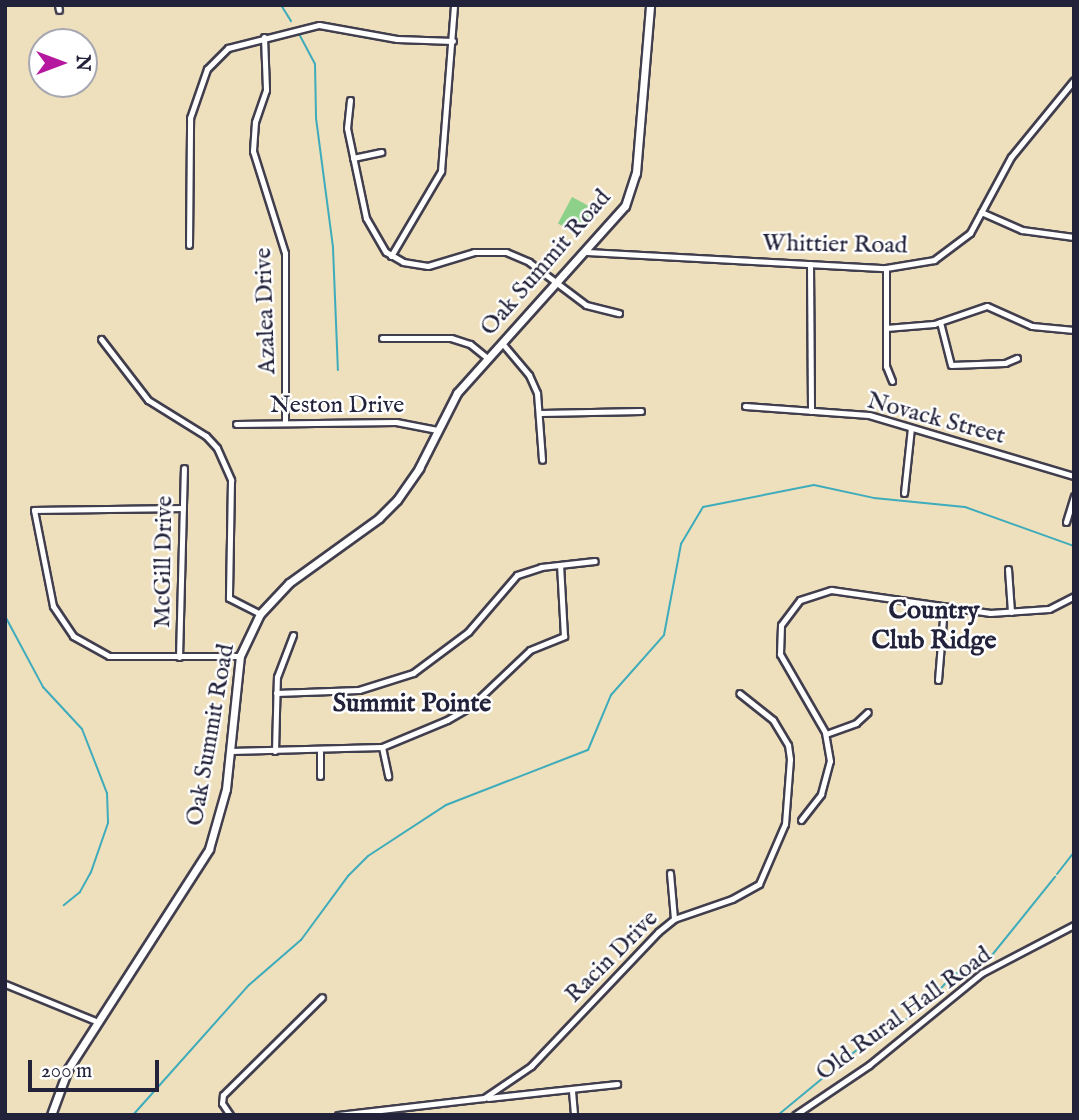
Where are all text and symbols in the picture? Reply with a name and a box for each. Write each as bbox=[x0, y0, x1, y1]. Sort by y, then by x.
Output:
north arrow bbox=[28, 28, 98, 98]
text: N bbox=[70, 55, 94, 71]
street label: Oak Summit Road bbox=[475, 184, 617, 342]
street label: Whittier Road bbox=[762, 229, 908, 261]
street label: Azalea Drive bbox=[249, 247, 283, 375]
street label: Novack Street bbox=[864, 387, 1008, 451]
street label: Neston Drive bbox=[270, 392, 404, 420]
street label: McGill Drive bbox=[148, 496, 180, 628]
district label: Country Club Ridge bbox=[871, 595, 997, 656]
street label: Oak Summit Road bbox=[181, 642, 241, 828]
district label: Summit Pointe bbox=[333, 688, 491, 720]
street label: Racin Drive bbox=[560, 905, 664, 1009]
street label: Old Rural Hall Road bbox=[811, 941, 997, 1087]
scale bar bbox=[32, 1046, 163, 1090]
text: 200 m bbox=[41, 1058, 92, 1085]

